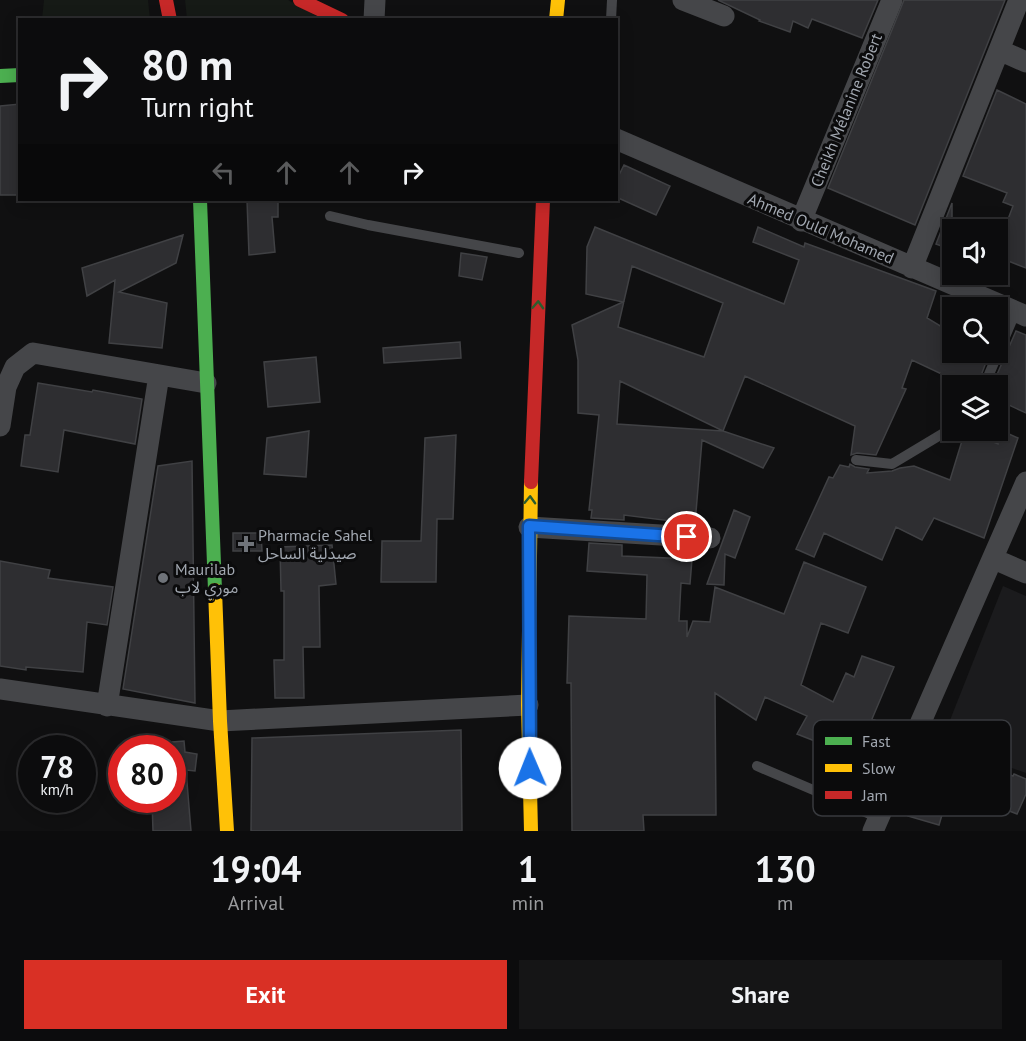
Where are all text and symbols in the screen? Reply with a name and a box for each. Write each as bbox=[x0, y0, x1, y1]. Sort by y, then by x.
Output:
street label: Cheikh Mélanine Robert bbox=[806, 30, 886, 190]
text: 80 m bbox=[141, 37, 233, 92]
icon: right bbox=[42, 42, 120, 120]
text: Turn right bbox=[141, 90, 254, 124]
icon: left bbox=[207, 156, 240, 189]
icon: ahead bbox=[270, 156, 303, 189]
icon: ahead bbox=[333, 156, 366, 189]
icon: right bbox=[396, 156, 429, 189]
street label: Ahmed Ould Mohamed bbox=[745, 188, 897, 268]
map controls bbox=[942, 219, 1008, 441]
button: sound bbox=[942, 219, 1008, 285]
button: search bbox=[942, 297, 1008, 363]
one-way arrow bbox=[531, 300, 544, 309]
button: layers bbox=[942, 375, 1008, 441]
one-way arrow bbox=[524, 495, 536, 504]
pin bbox=[661, 511, 712, 562]
icon: arrive bbox=[670, 520, 703, 553]
place label: Pharmacie Sahel صيدلية الساحل bbox=[258, 525, 372, 563]
marker: Pharmacie Sahel صيدلية الساحل bbox=[239, 537, 253, 551]
place label: Maurilab موري لاب bbox=[175, 559, 238, 600]
marker: Maurilab موري لاب bbox=[156, 571, 170, 585]
legend bbox=[813, 720, 1011, 816]
text: Fast bbox=[862, 731, 891, 751]
speed limit sign: 80 bbox=[108, 735, 186, 813]
position arrow bbox=[498, 736, 562, 800]
text: 78 bbox=[40, 747, 74, 786]
text: Slow bbox=[862, 758, 896, 778]
text: km/h bbox=[41, 780, 73, 799]
text: Jam bbox=[861, 785, 888, 805]
text: 19:04 bbox=[210, 845, 302, 892]
text: 1 bbox=[518, 845, 538, 892]
text: 130 bbox=[755, 845, 816, 892]
text: Arrival bbox=[228, 890, 284, 916]
text: min bbox=[512, 890, 544, 916]
text: m bbox=[777, 890, 793, 916]
button: Exit bbox=[24, 960, 507, 1029]
button: Share bbox=[519, 960, 1002, 1029]

